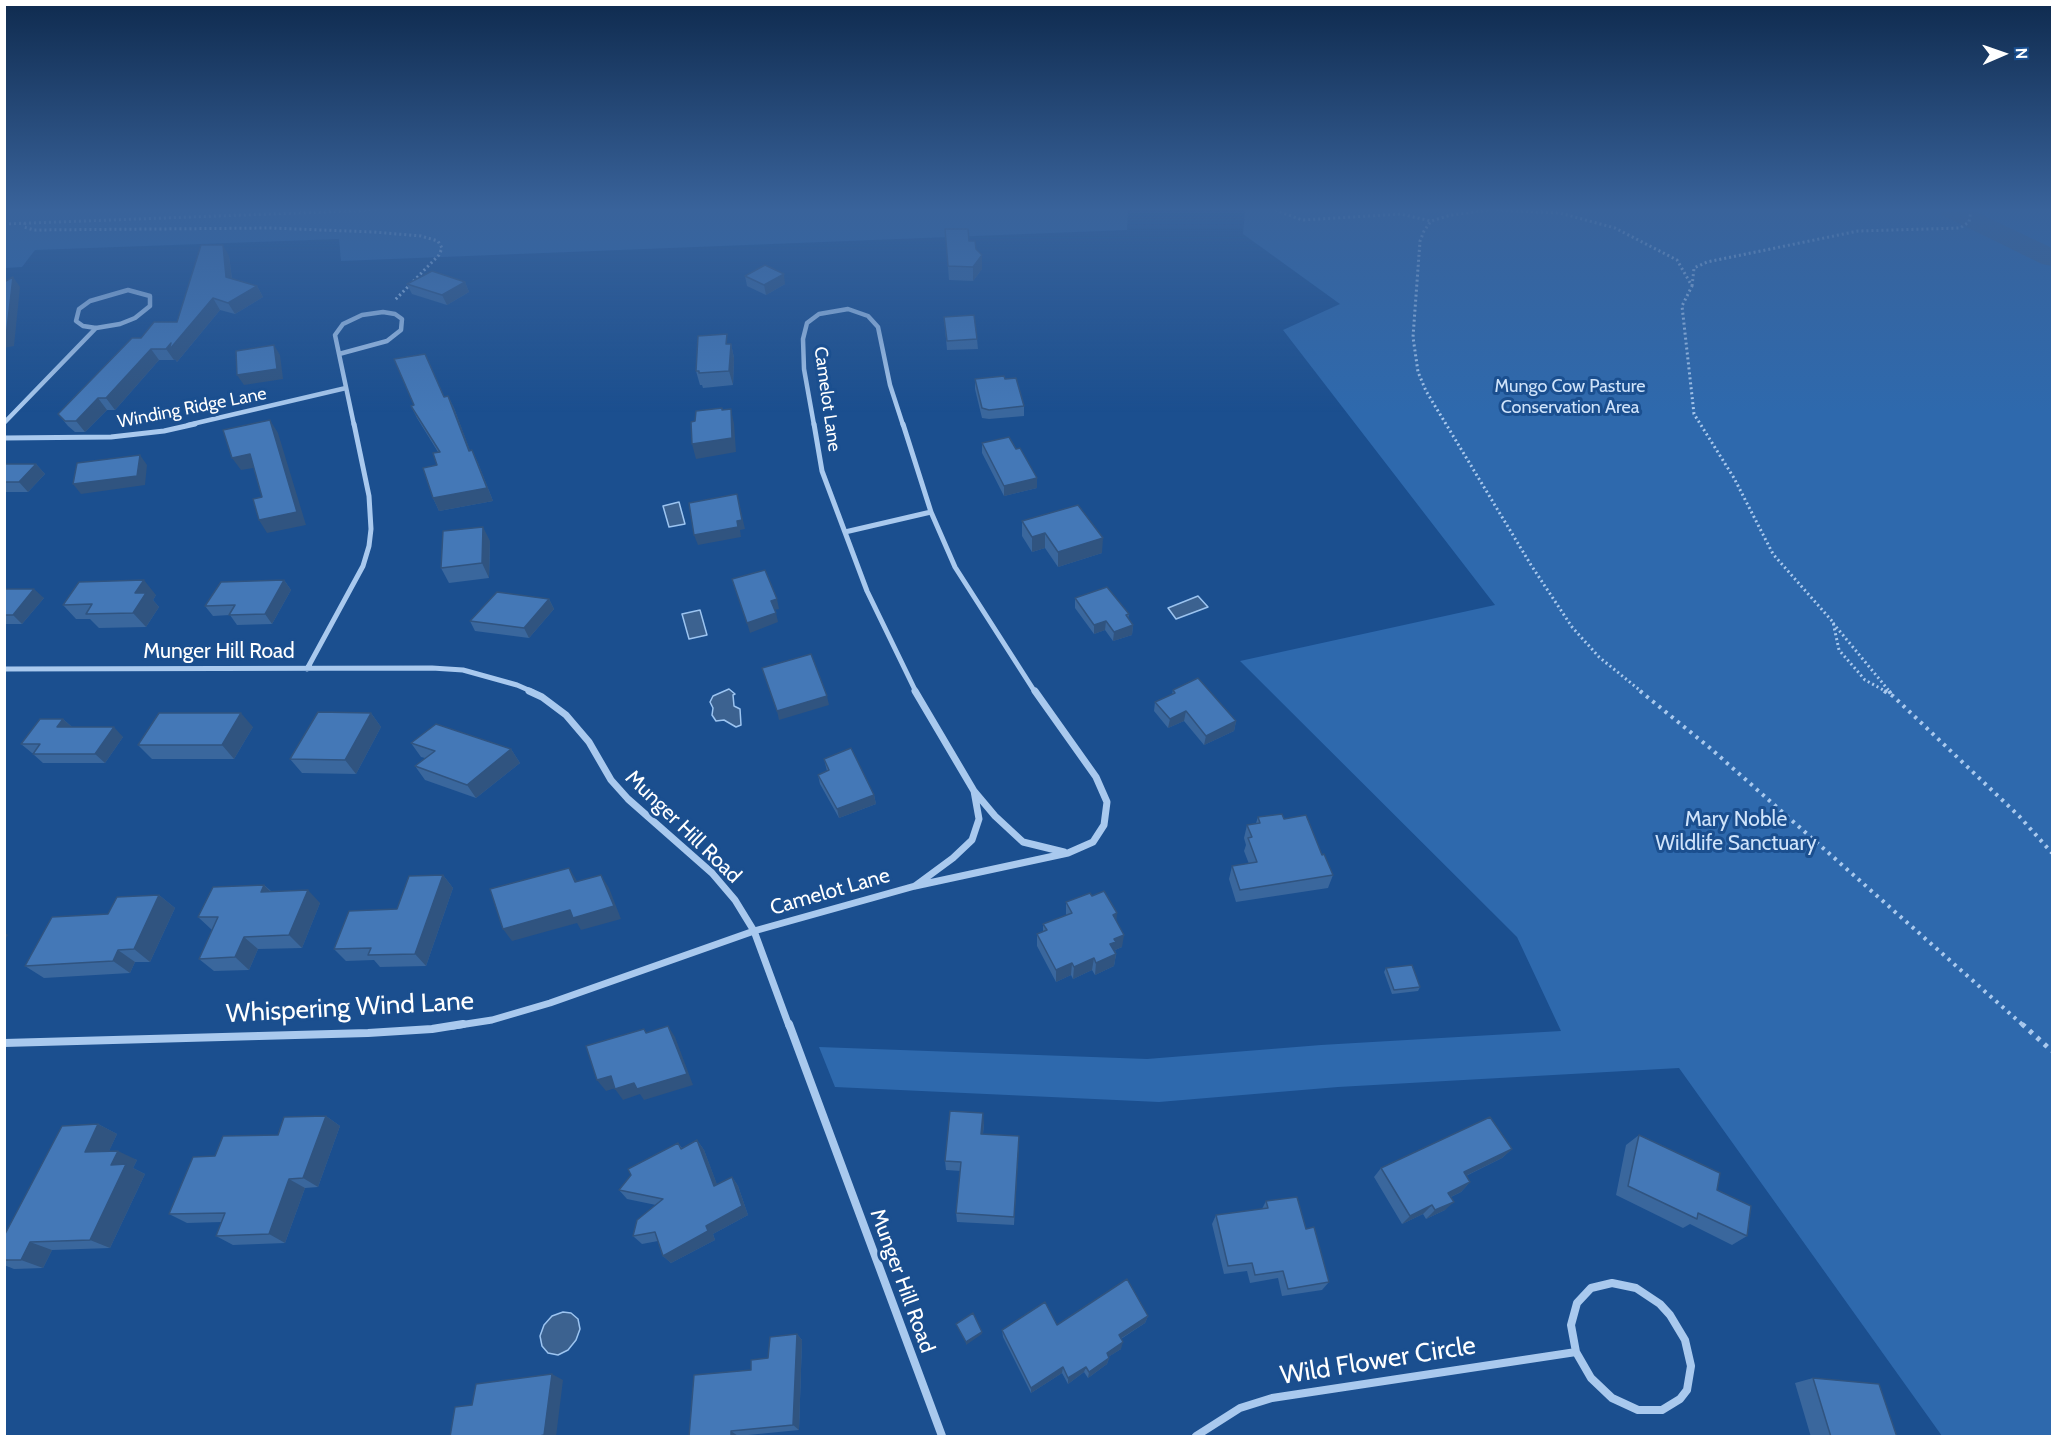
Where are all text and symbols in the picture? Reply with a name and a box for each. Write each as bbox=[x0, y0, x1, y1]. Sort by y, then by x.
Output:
north arrow bbox=[1973, 24, 2033, 84]
text: N bbox=[2012, 47, 2031, 59]
street label: Camelot Lane bbox=[809, 345, 845, 453]
park label: Mungo Cow Pasture Conservation Area bbox=[1495, 376, 1645, 418]
street label: Winding Ridge Lane bbox=[116, 383, 268, 433]
street label: Munger Hill Road bbox=[143, 639, 295, 665]
street label: Munger Hill Road bbox=[620, 765, 746, 889]
park label: Mary Noble Wildlife Sanctuary bbox=[1655, 807, 1817, 857]
street label: Camelot Lane bbox=[767, 863, 893, 921]
street label: Whispering Wind Lane bbox=[225, 986, 475, 1030]
street label: Munger Hill Road bbox=[864, 1206, 940, 1356]
street label: Wild Flower Circle bbox=[1278, 1330, 1478, 1392]

